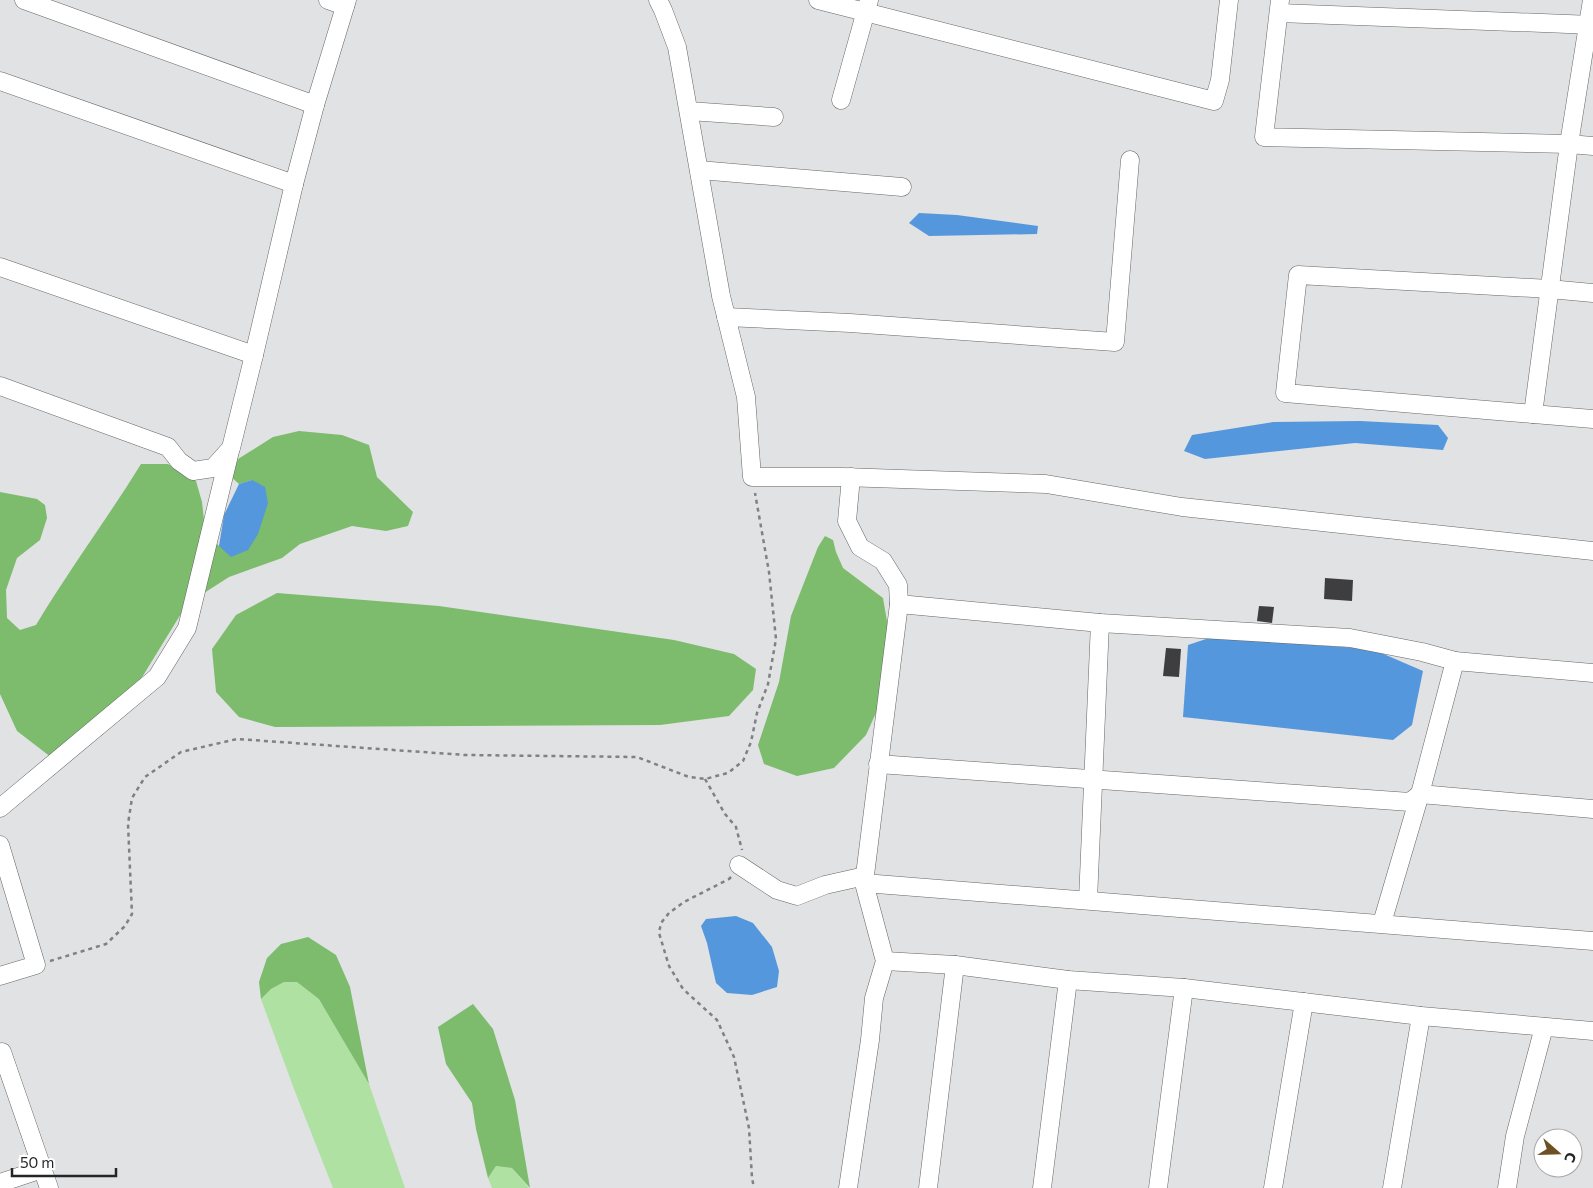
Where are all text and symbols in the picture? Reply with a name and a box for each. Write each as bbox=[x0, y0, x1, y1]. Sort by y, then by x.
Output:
north arrow bbox=[1533, 1128, 1583, 1178]
scale bar bbox=[12, 1146, 116, 1178]
text: С bbox=[1561, 1150, 1580, 1165]
text: 50 m bbox=[20, 1153, 54, 1171]

